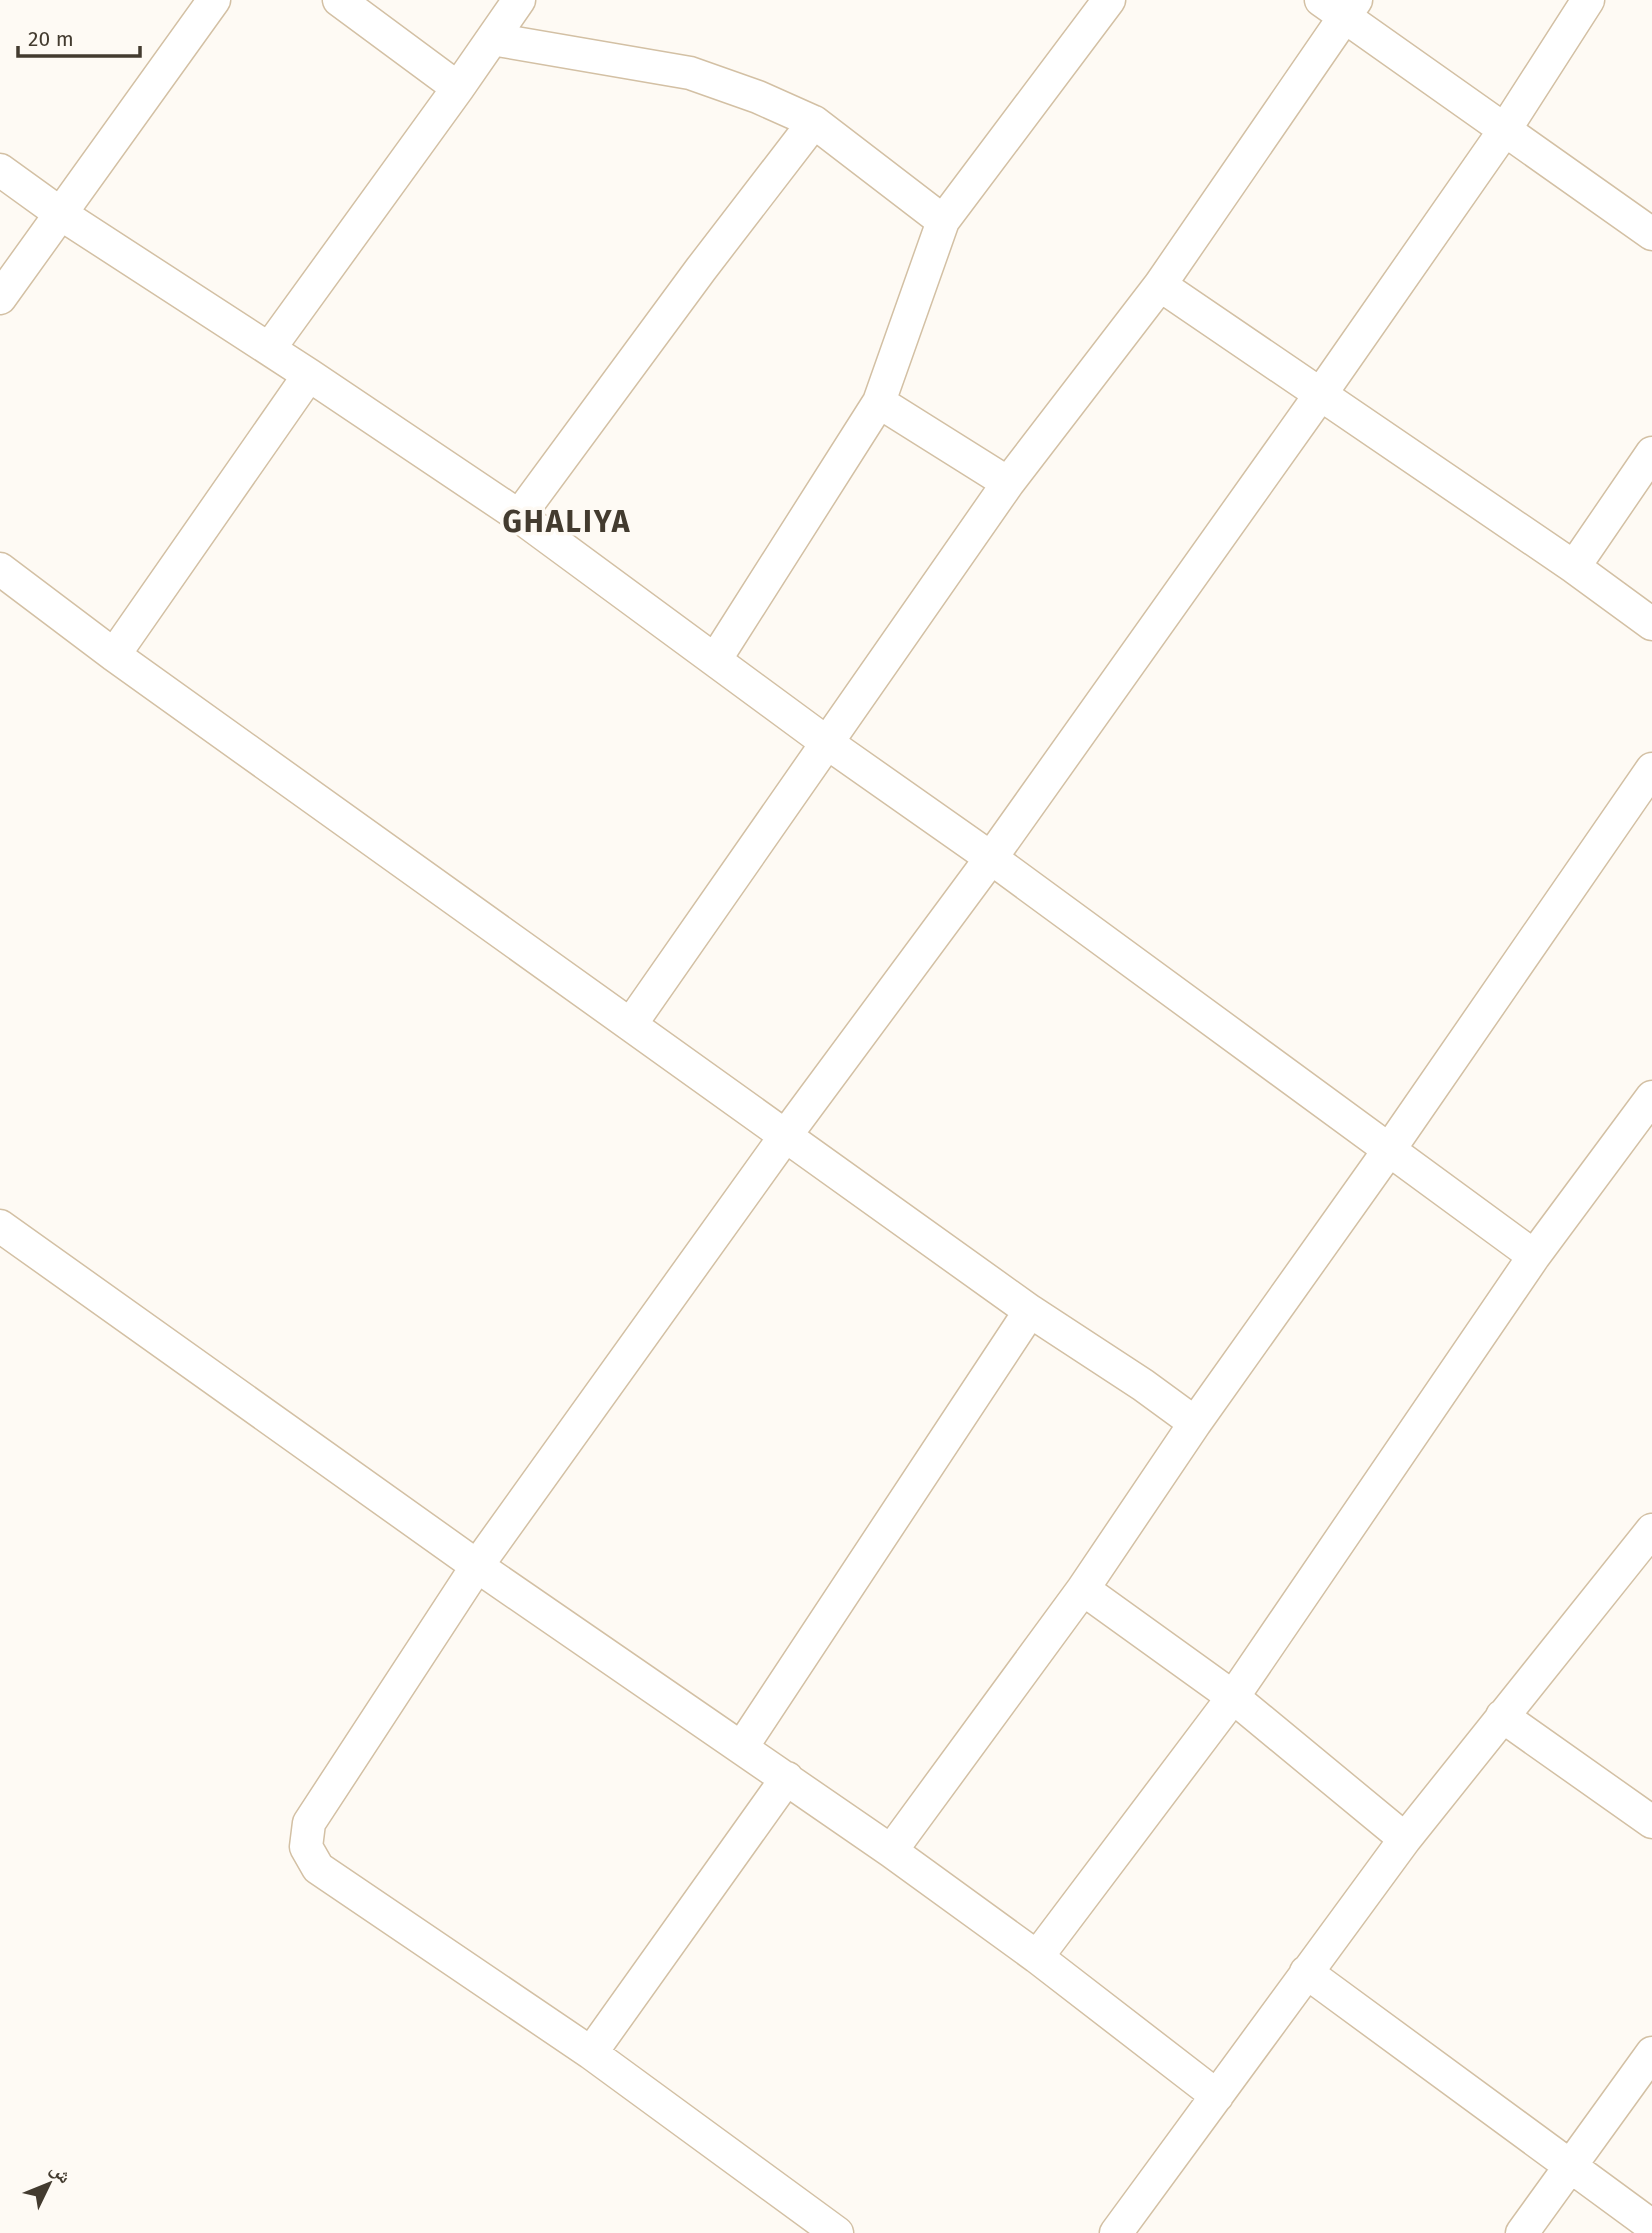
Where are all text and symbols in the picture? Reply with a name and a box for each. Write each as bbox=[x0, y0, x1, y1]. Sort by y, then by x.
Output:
scale bar bbox=[18, 14, 140, 58]
text: 20 m bbox=[28, 26, 74, 52]
district label: GHALIYA bbox=[502, 504, 632, 540]
north arrow bbox=[14, 2149, 84, 2219]
text: ش bbox=[46, 2158, 76, 2188]

